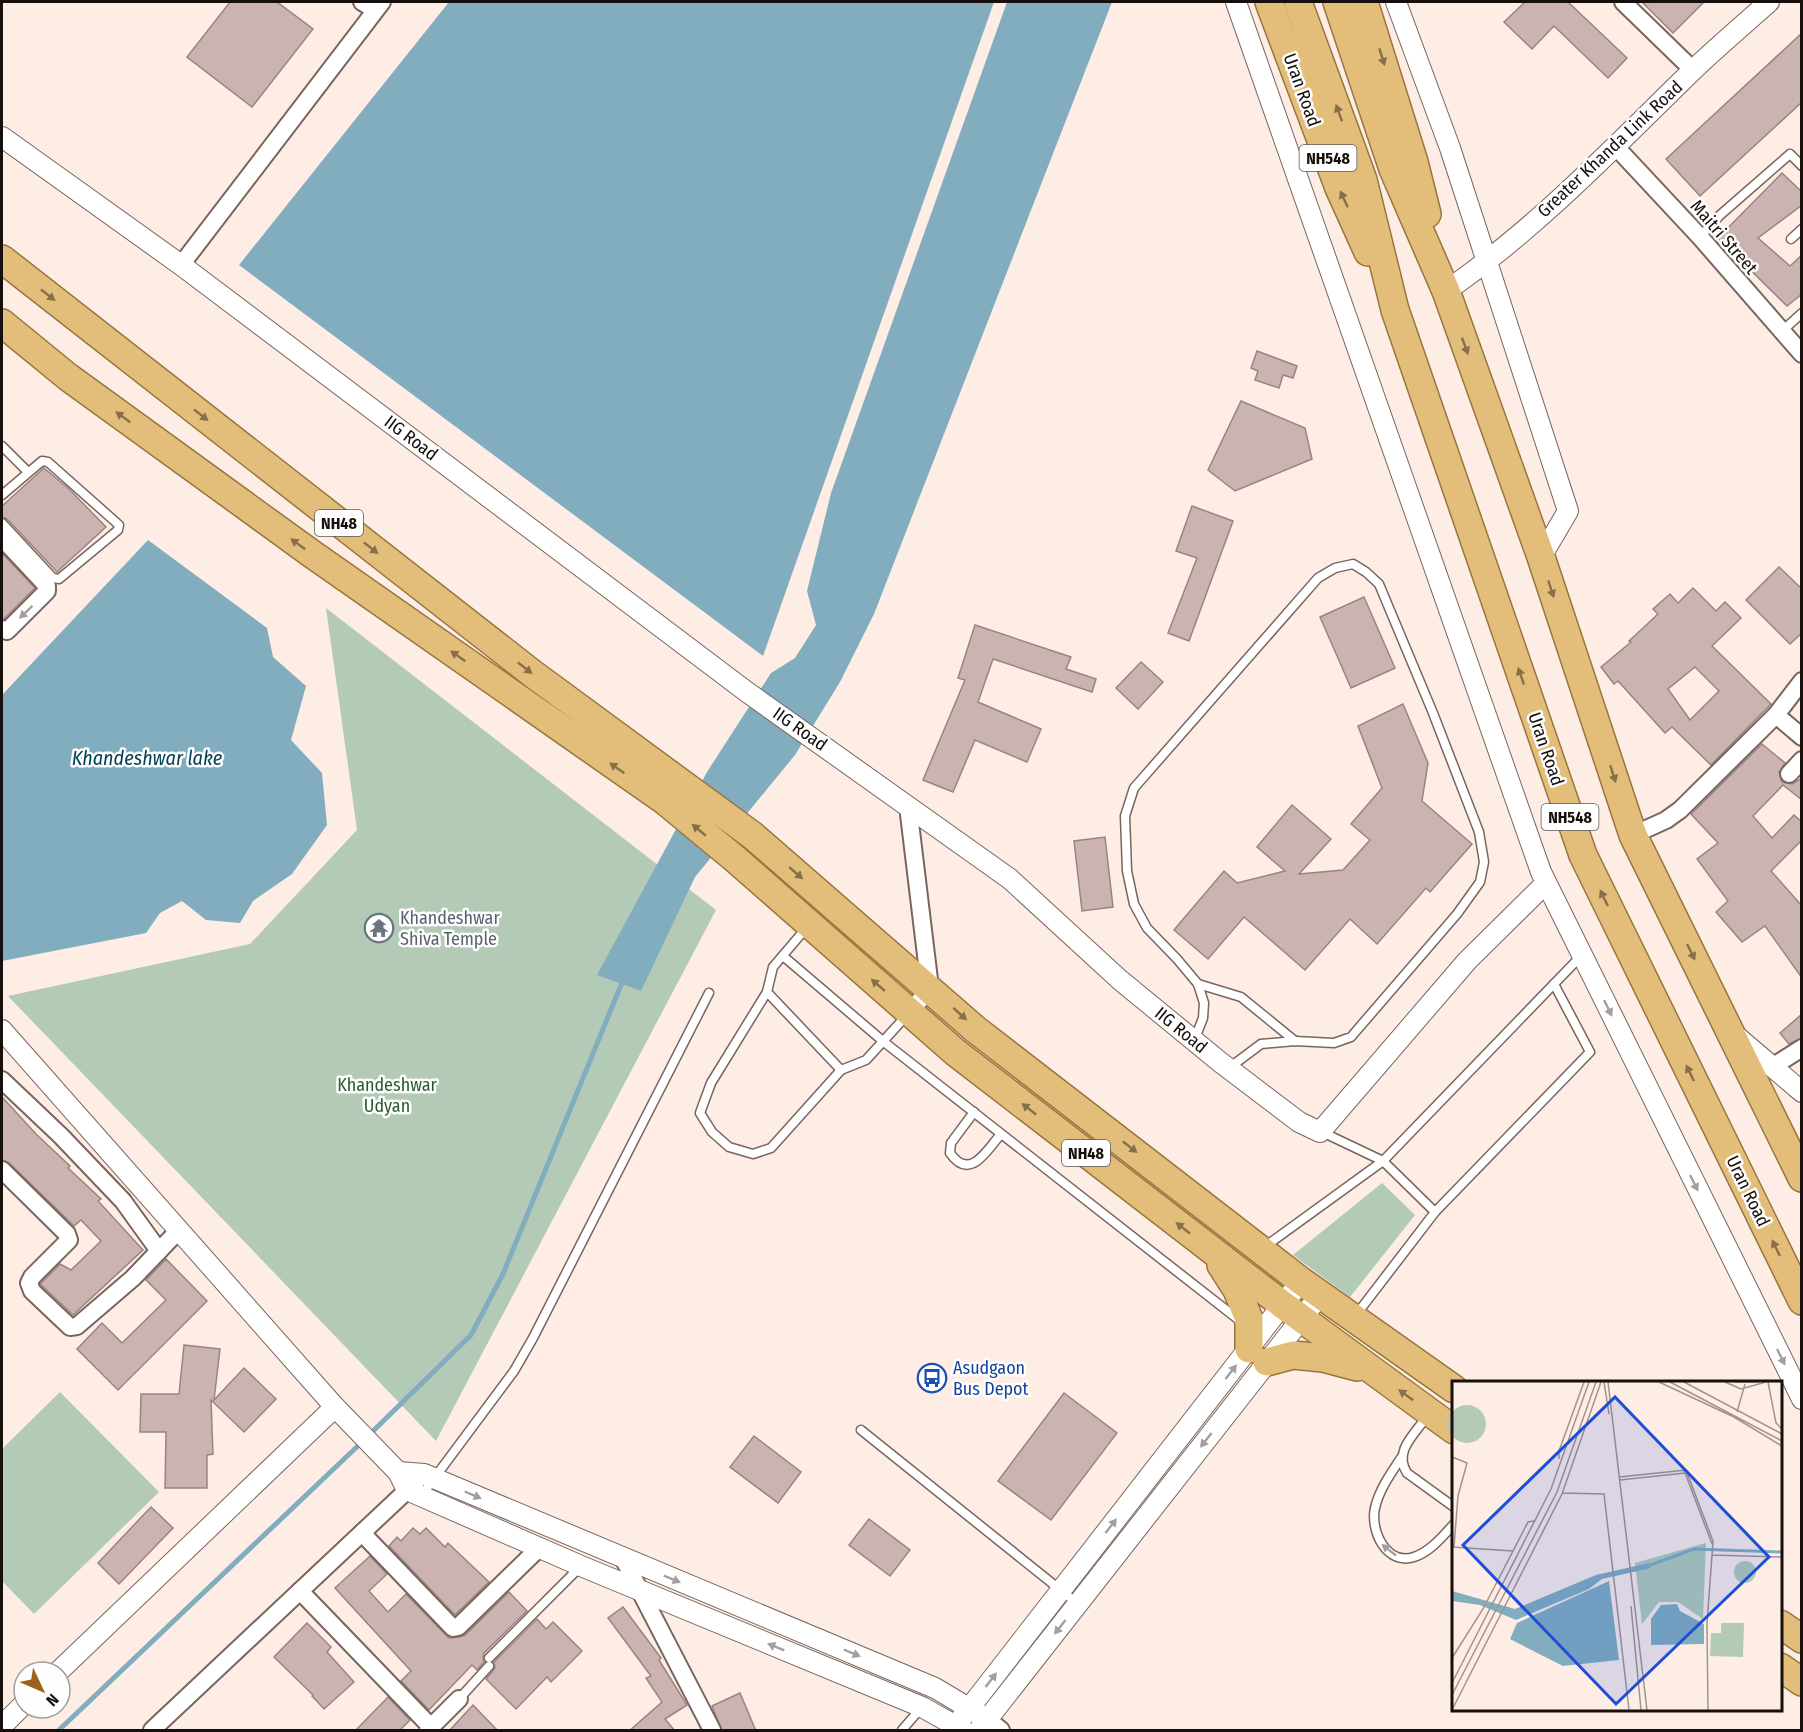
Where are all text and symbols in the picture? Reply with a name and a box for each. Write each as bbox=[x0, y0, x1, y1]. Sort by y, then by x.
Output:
one-way arrow bbox=[1377, 48, 1387, 66]
street label: Uran Road bbox=[1279, 50, 1325, 130]
street label: Greater Khanda Link Road bbox=[1533, 76, 1687, 222]
one-way arrow bbox=[1333, 103, 1343, 121]
road number: NH548 bbox=[1300, 145, 1356, 171]
one-way arrow bbox=[1340, 191, 1349, 208]
street label: Maitri Street bbox=[1686, 195, 1762, 279]
one-way arrow bbox=[40, 289, 55, 301]
one-way arrow bbox=[1461, 337, 1471, 355]
one-way arrow bbox=[193, 409, 209, 422]
one-way arrow bbox=[115, 411, 131, 423]
street label: IIG Road bbox=[380, 411, 442, 465]
road number: NH48 bbox=[315, 510, 363, 536]
one-way arrow bbox=[290, 538, 306, 550]
one-way arrow bbox=[364, 542, 379, 554]
one-way arrow bbox=[1547, 580, 1557, 598]
one-way arrow bbox=[19, 605, 34, 619]
one-way arrow bbox=[450, 650, 466, 662]
one-way arrow bbox=[517, 662, 533, 675]
one-way arrow bbox=[1516, 667, 1526, 685]
street label: IIG Road bbox=[769, 702, 831, 756]
street label: Uran Road bbox=[1523, 709, 1569, 789]
water label: Khandeshwar lake bbox=[72, 746, 223, 770]
one-way arrow bbox=[610, 762, 626, 774]
one-way arrow bbox=[1609, 765, 1618, 783]
road number: NH548 bbox=[1542, 804, 1598, 830]
one-way arrow bbox=[692, 824, 707, 836]
one-way arrow bbox=[788, 867, 804, 880]
one-way arrow bbox=[1599, 890, 1609, 907]
place label: Khandeshwar Shiva Temple bbox=[400, 907, 500, 950]
temple icon: Khandeshwar Shiva Temple bbox=[363, 912, 395, 944]
one-way arrow bbox=[1686, 944, 1695, 961]
one-way arrow bbox=[871, 978, 886, 992]
one-way arrow bbox=[1603, 999, 1612, 1016]
street label: IIG Road bbox=[1150, 1002, 1212, 1058]
one-way arrow bbox=[952, 1007, 967, 1021]
one-way arrow bbox=[1685, 1065, 1694, 1082]
park label: Khandeshwar Udyan bbox=[337, 1074, 438, 1117]
one-way arrow bbox=[1021, 1103, 1037, 1115]
road number: NH48 bbox=[1062, 1140, 1110, 1166]
one-way arrow bbox=[1122, 1141, 1137, 1153]
street label: Uran Road bbox=[1721, 1152, 1775, 1230]
one-way arrow bbox=[1690, 1174, 1699, 1191]
one-way arrow bbox=[1175, 1222, 1191, 1234]
one-way arrow bbox=[1771, 1240, 1780, 1257]
one-way arrow bbox=[1776, 1349, 1785, 1366]
place label: Asudgaon Bus Depot bbox=[953, 1357, 1029, 1400]
bus stop icon: Asudgaon Bus Depot bbox=[916, 1362, 948, 1394]
one-way arrow bbox=[1224, 1364, 1237, 1380]
inset map bbox=[1452, 1381, 1782, 1711]
one-way arrow bbox=[1399, 1390, 1414, 1402]
one-way arrow bbox=[1200, 1432, 1213, 1448]
one-way arrow bbox=[464, 1491, 482, 1500]
one-way arrow bbox=[1105, 1518, 1118, 1534]
one-way arrow bbox=[1382, 1544, 1397, 1556]
one-way arrow bbox=[663, 1575, 681, 1584]
one-way arrow bbox=[1055, 1619, 1067, 1634]
one-way arrow bbox=[767, 1642, 785, 1651]
one-way arrow bbox=[843, 1649, 861, 1658]
north arrow bbox=[12, 1660, 72, 1720]
one-way arrow bbox=[985, 1672, 997, 1687]
text: N bbox=[42, 1690, 63, 1710]

